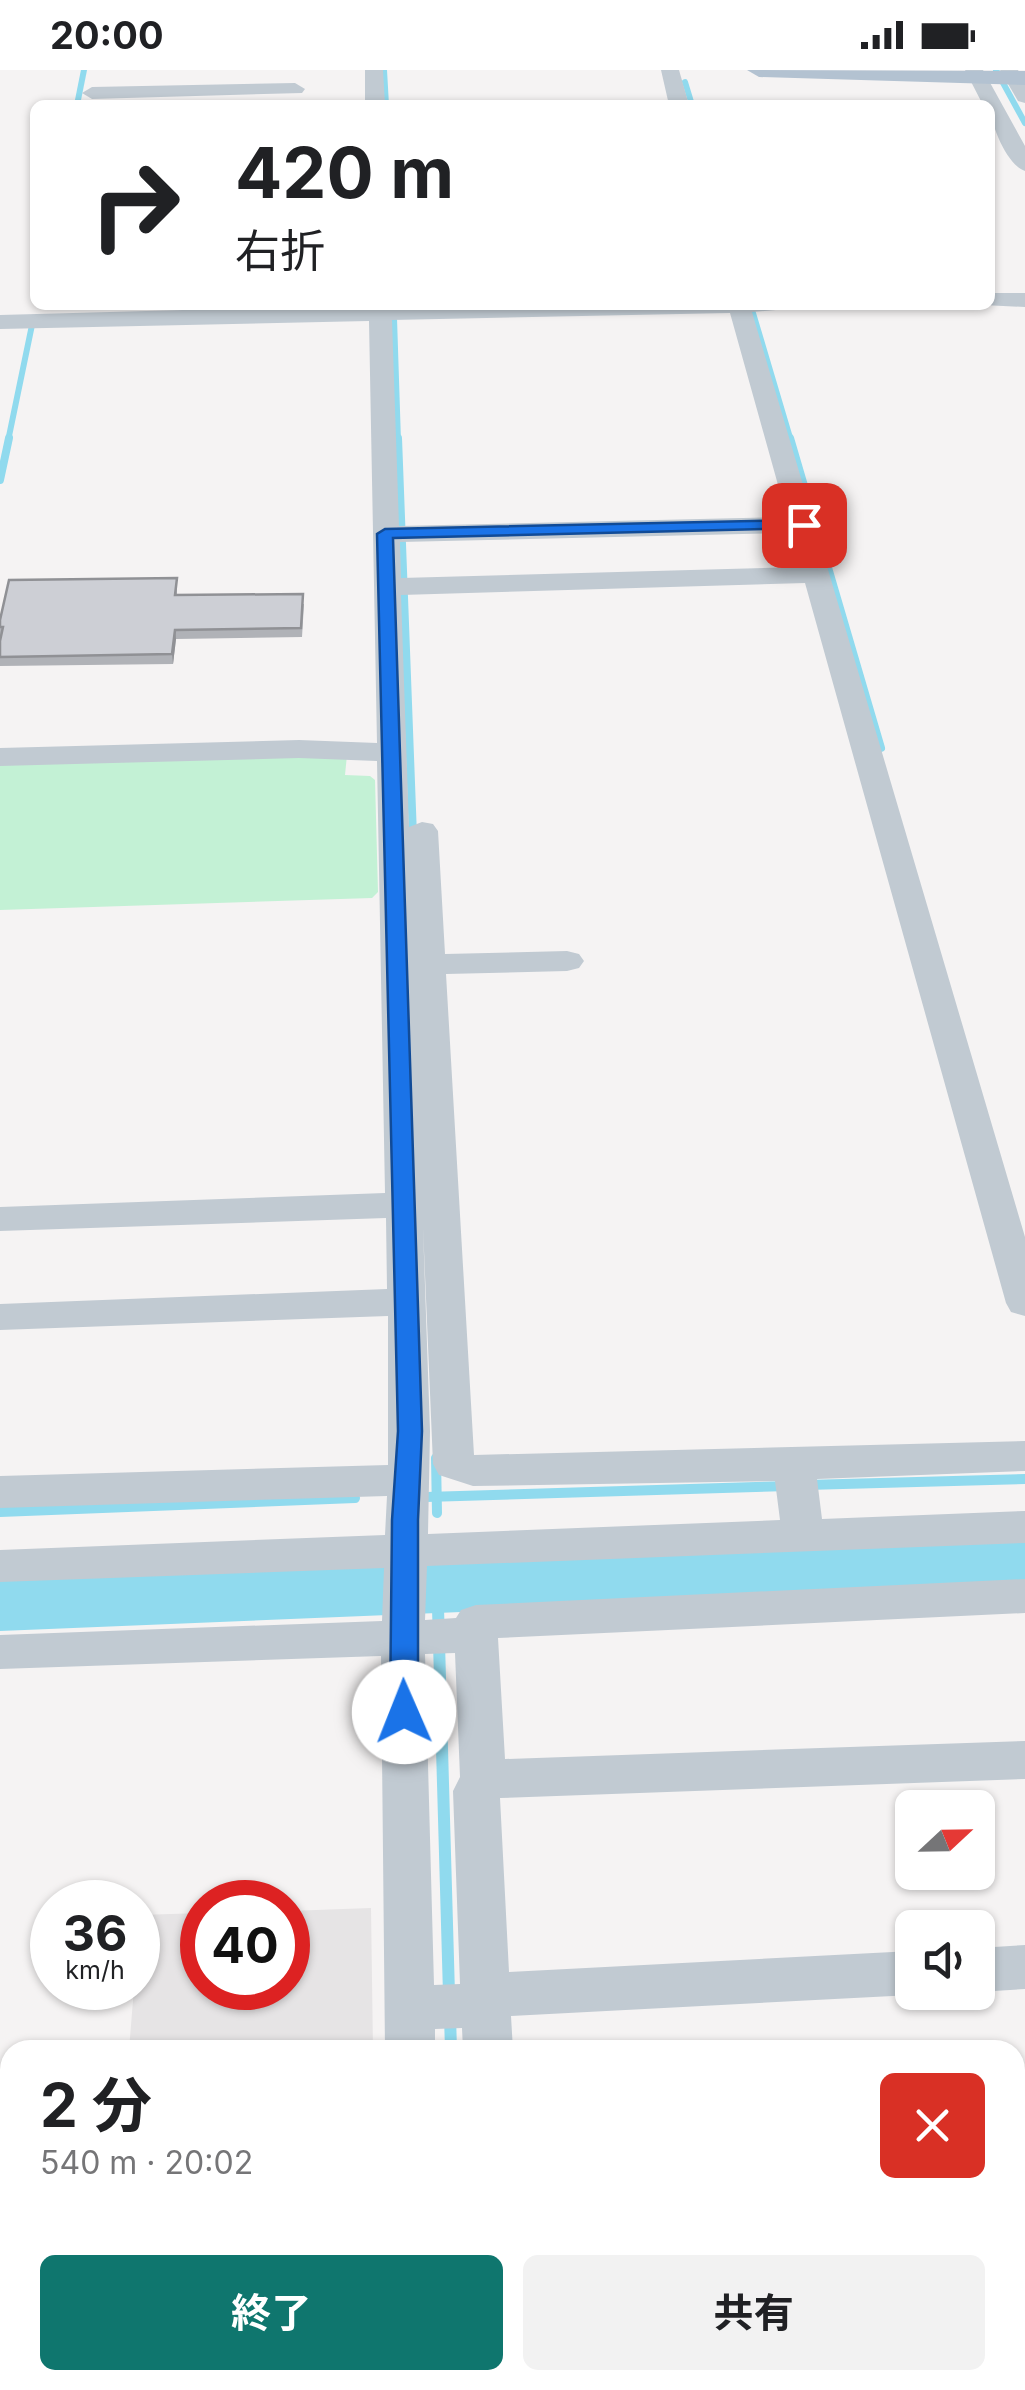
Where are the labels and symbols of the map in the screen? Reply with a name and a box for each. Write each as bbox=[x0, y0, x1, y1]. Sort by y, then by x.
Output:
pin bbox=[762, 483, 847, 568]
position arrow bbox=[352, 1660, 456, 1764]
north arrow bbox=[895, 1790, 995, 1890]
speed limit sign: 40 bbox=[180, 1880, 310, 2010]

